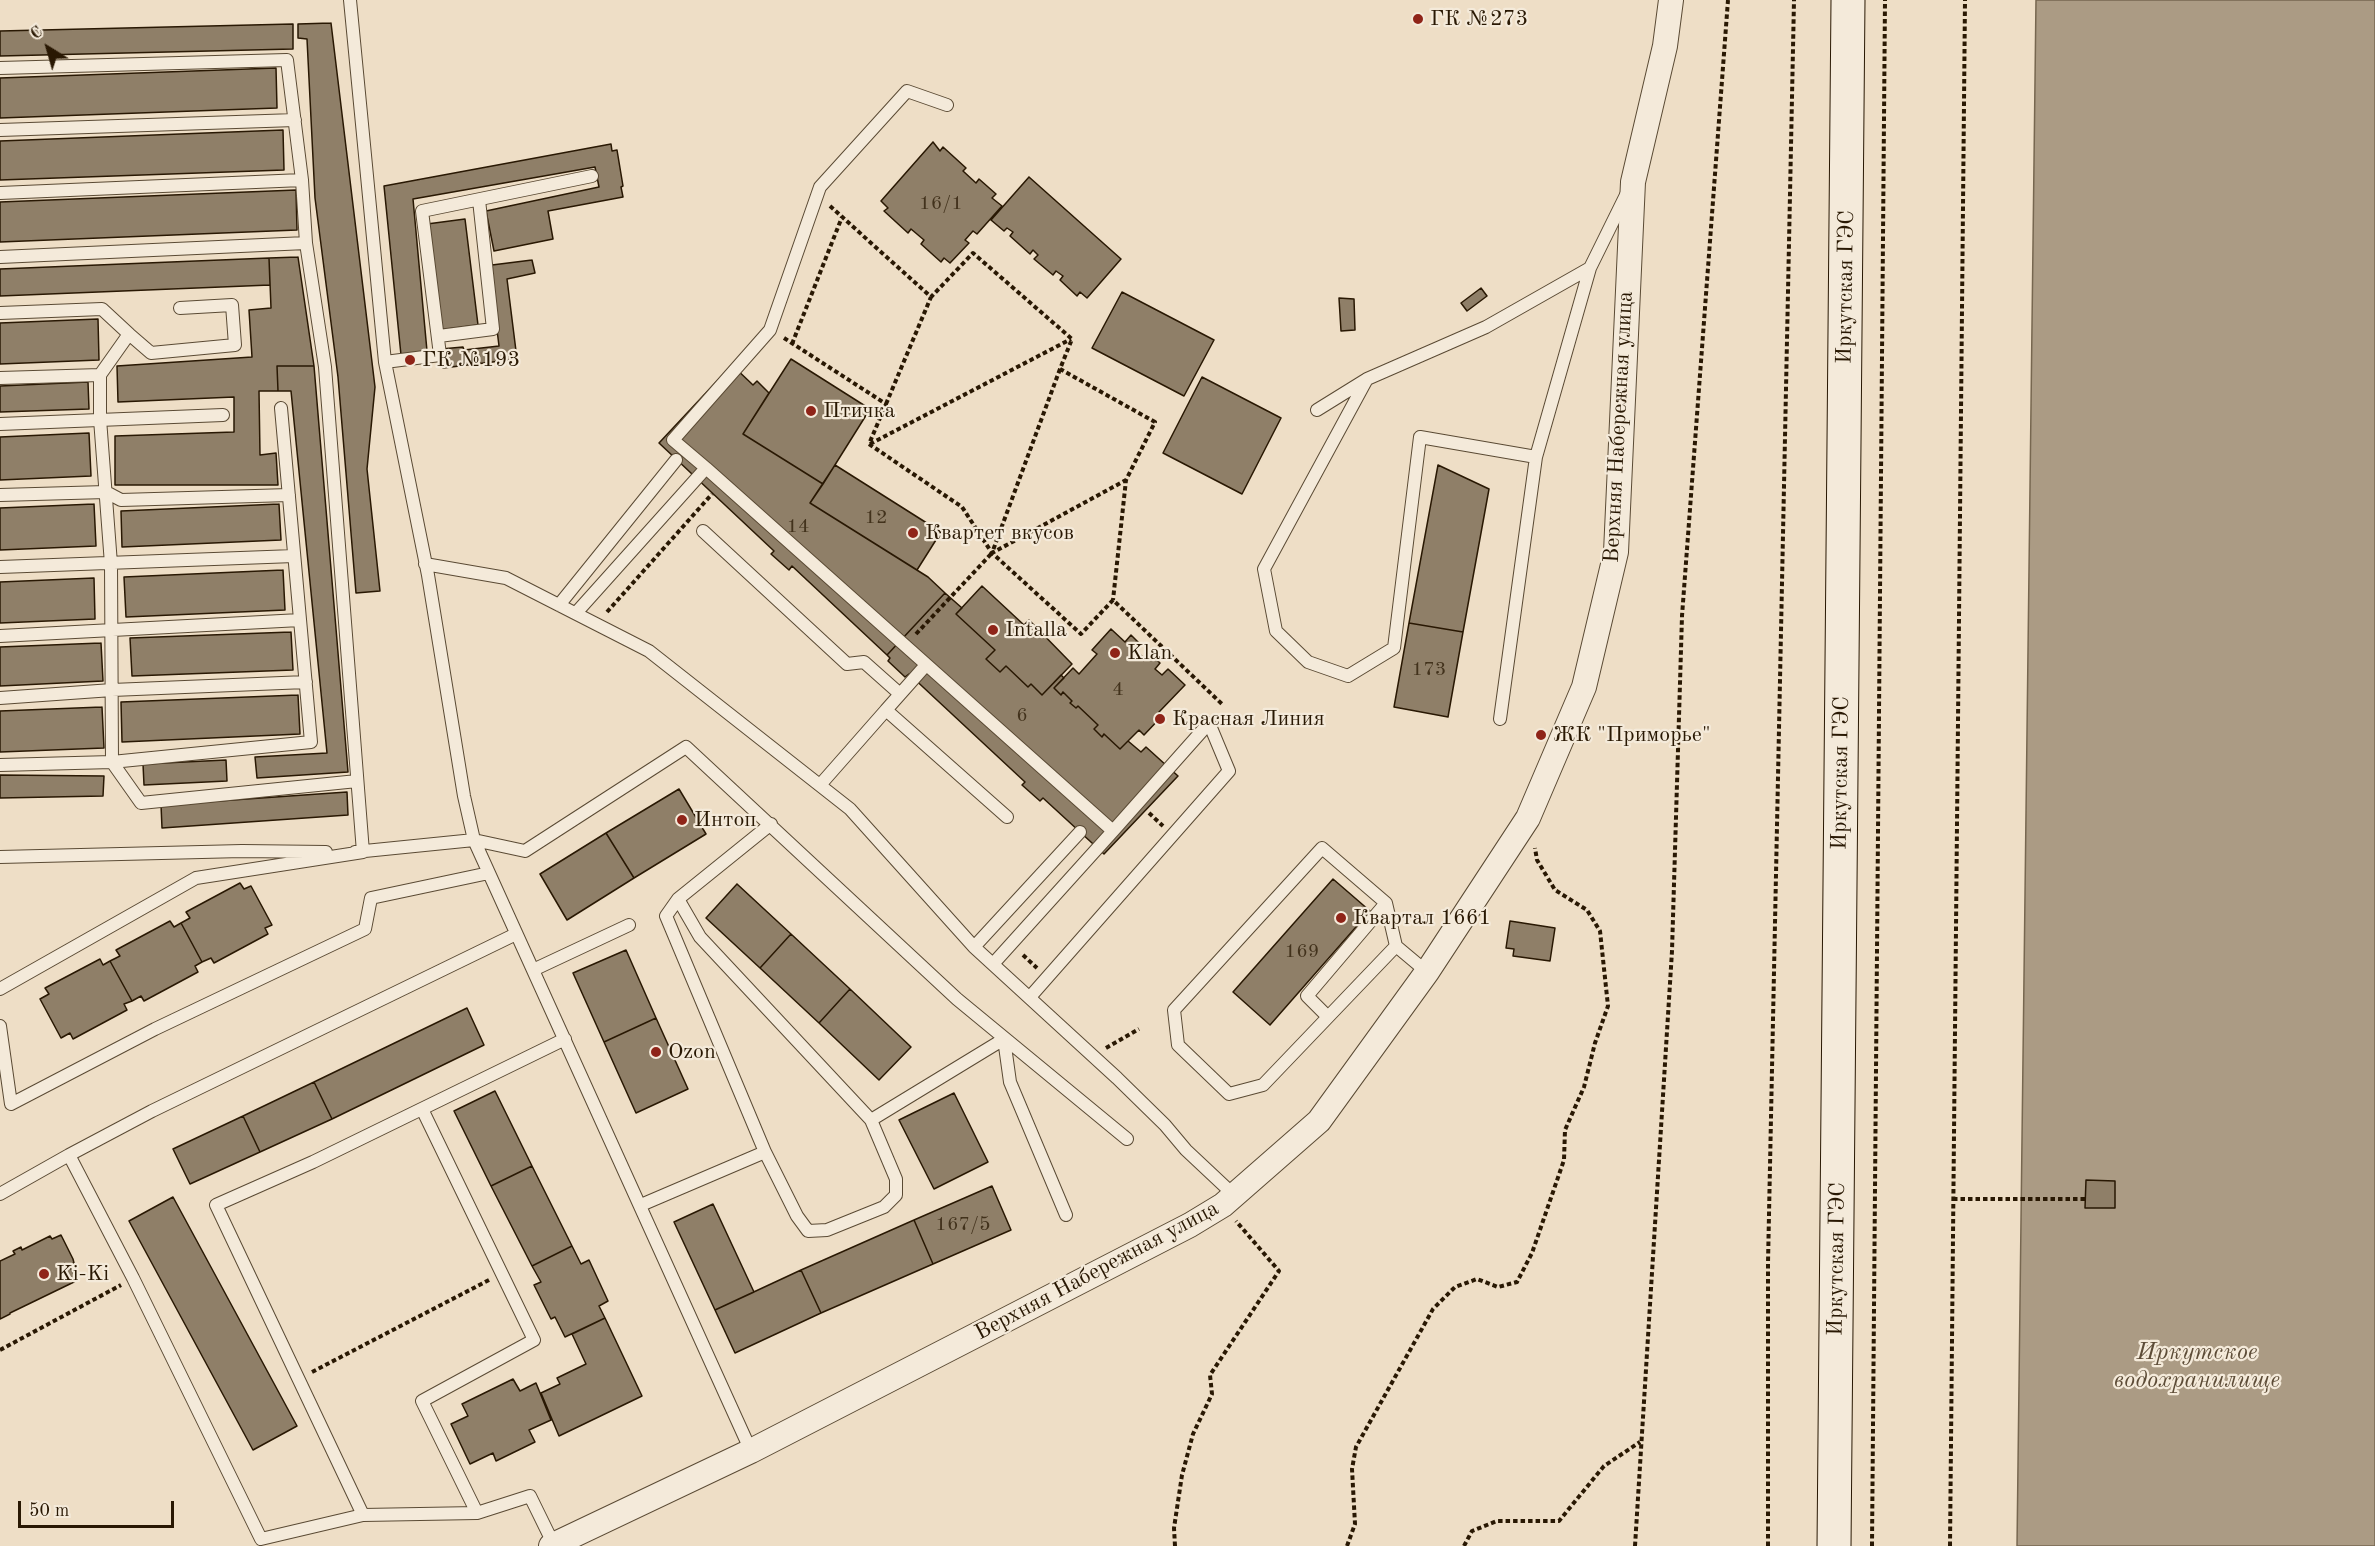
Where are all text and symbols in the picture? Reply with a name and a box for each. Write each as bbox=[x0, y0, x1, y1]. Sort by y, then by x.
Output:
place label: ГК №273 bbox=[1430, 6, 1528, 32]
marker: ГК №273 bbox=[1411, 12, 1425, 26]
north arrow bbox=[18, 18, 78, 78]
text: С bbox=[28, 24, 46, 43]
house number: 16/1 bbox=[919, 192, 963, 216]
street label: Иркутская ГЭС bbox=[1831, 210, 1861, 364]
street label: Верхняя Набережная улица bbox=[1599, 290, 1639, 564]
place label: ГК №193 bbox=[422, 347, 520, 373]
marker: ГК №193 bbox=[403, 353, 417, 367]
place label: Птичка bbox=[823, 398, 895, 424]
marker: Птичка bbox=[804, 404, 818, 418]
house number: 12 bbox=[864, 506, 888, 530]
house number: 14 bbox=[786, 515, 810, 539]
place label: Квартет вкусов bbox=[925, 520, 1074, 546]
marker: Квартет вкусов bbox=[906, 526, 920, 540]
place label: Intalla bbox=[1005, 617, 1067, 643]
marker: Intalla bbox=[986, 623, 1000, 637]
place label: Klan bbox=[1127, 640, 1172, 666]
marker: Klan bbox=[1108, 646, 1122, 660]
house number: 173 bbox=[1412, 658, 1446, 682]
house number: 4 bbox=[1112, 678, 1124, 702]
street label: Иркутская ГЭС bbox=[1826, 696, 1856, 850]
house number: 6 bbox=[1016, 704, 1028, 728]
place label: Красная Линия bbox=[1172, 706, 1325, 732]
marker: Красная Линия bbox=[1153, 712, 1167, 726]
place label: ЖК "Приморье" bbox=[1553, 722, 1711, 748]
marker: ЖК "Приморье" bbox=[1534, 728, 1548, 742]
place label: Интоп bbox=[694, 807, 756, 833]
marker: Интоп bbox=[675, 813, 689, 827]
place label: Квартал 1661 bbox=[1353, 905, 1491, 931]
marker: Квартал 1661 bbox=[1334, 911, 1348, 925]
house number: 169 bbox=[1285, 940, 1319, 964]
place label: Ozon bbox=[668, 1039, 716, 1065]
marker: Ozon bbox=[649, 1045, 663, 1059]
street label: Иркутская ГЭС bbox=[1822, 1182, 1852, 1336]
street label: Верхняя Набережная улица bbox=[971, 1195, 1223, 1347]
house number: 167/5 bbox=[935, 1213, 991, 1237]
place label: Ki-Ki bbox=[56, 1261, 109, 1287]
marker: Ki-Ki bbox=[37, 1267, 51, 1281]
water label: Иркутское водохранилище bbox=[2114, 1339, 2280, 1395]
scale bar bbox=[21, 1489, 177, 1527]
text: 50 m bbox=[29, 1502, 69, 1520]

